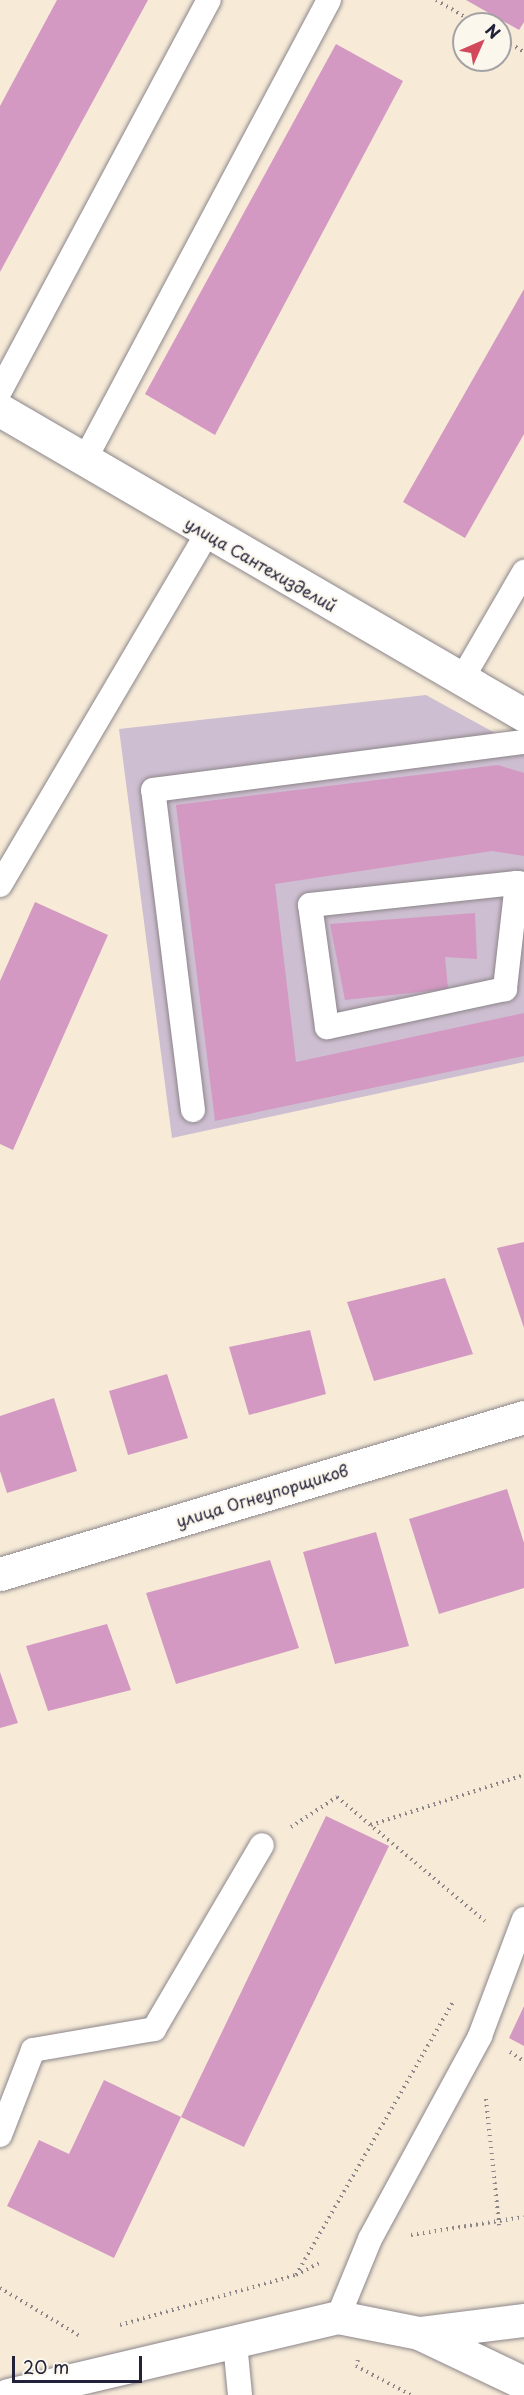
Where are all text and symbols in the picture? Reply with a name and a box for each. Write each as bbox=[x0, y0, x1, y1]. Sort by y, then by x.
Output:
north arrow bbox=[452, 12, 512, 72]
text: N bbox=[480, 18, 506, 44]
street label: улица Сантехизделий bbox=[182, 513, 340, 615]
street label: улица Огнеупорщиков bbox=[173, 1460, 351, 1530]
scale bar bbox=[15, 2344, 146, 2382]
text: 20 m bbox=[23, 2353, 69, 2380]

